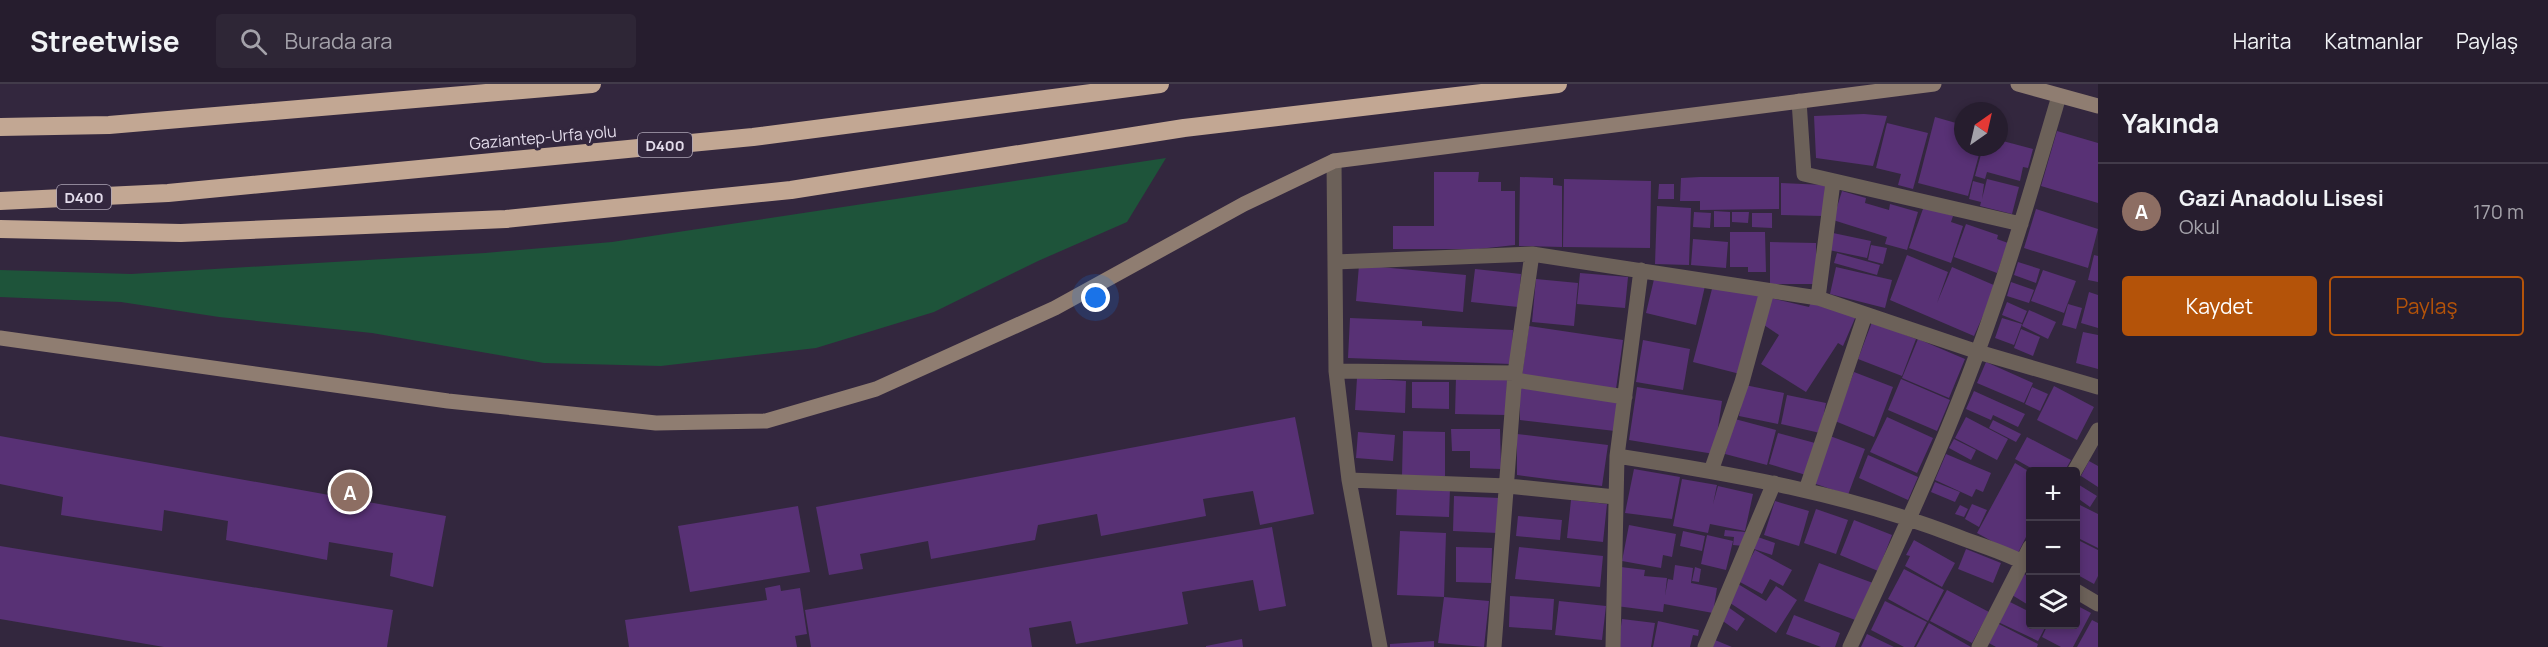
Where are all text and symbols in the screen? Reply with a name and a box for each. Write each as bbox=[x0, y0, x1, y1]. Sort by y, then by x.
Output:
search box bbox=[216, 14, 636, 68]
text: Streetwise bbox=[30, 22, 180, 60]
icon: search bbox=[237, 25, 270, 58]
text: Burada ara bbox=[285, 26, 392, 56]
text: Harita bbox=[2233, 27, 2291, 55]
text: Katmanlar bbox=[2324, 27, 2423, 55]
text: Paylaş bbox=[2456, 27, 2518, 55]
north arrow bbox=[1954, 102, 2008, 156]
text: Yakında bbox=[2122, 105, 2219, 141]
street label: Gaziantep-Urfa yolu bbox=[469, 120, 617, 154]
road number: D400 bbox=[638, 133, 692, 157]
text: Gazi Anadolu Lisesi bbox=[2179, 183, 2384, 213]
road number: D400 bbox=[57, 185, 111, 209]
text: A bbox=[2135, 198, 2148, 225]
text: 170 m bbox=[2473, 198, 2524, 225]
text: Okul bbox=[2179, 213, 2220, 240]
button: Kaydet bbox=[2122, 276, 2317, 336]
button: Paylaş bbox=[2329, 276, 2524, 336]
your location bbox=[1081, 283, 1110, 312]
map controls bbox=[2026, 467, 2080, 629]
button: + bbox=[2026, 467, 2080, 521]
pin: A bbox=[330, 470, 370, 514]
button: − bbox=[2026, 521, 2080, 575]
button: layers bbox=[2026, 575, 2080, 629]

